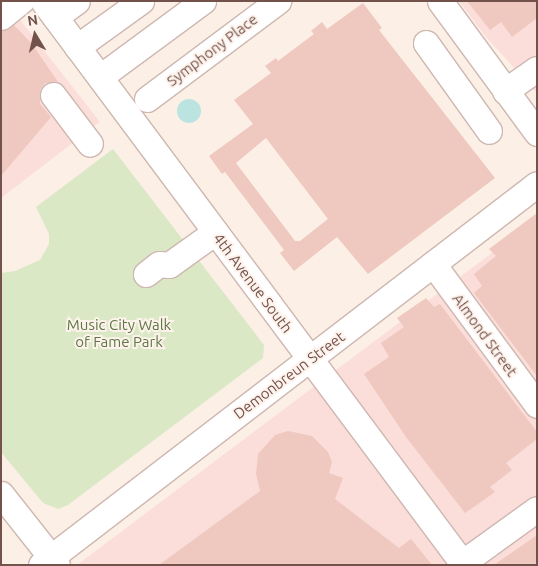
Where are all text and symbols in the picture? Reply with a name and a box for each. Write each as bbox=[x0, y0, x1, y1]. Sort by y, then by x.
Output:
north arrow bbox=[10, 10, 60, 60]
street label: Symphony Place bbox=[163, 10, 261, 90]
text: N bbox=[26, 11, 39, 29]
street label: 4th Avenue South bbox=[210, 230, 296, 336]
street label: Almond Street bbox=[449, 290, 521, 380]
park label: Music City Walk of Fame Park bbox=[67, 315, 171, 350]
street label: Demonbreun Street bbox=[230, 327, 348, 423]

